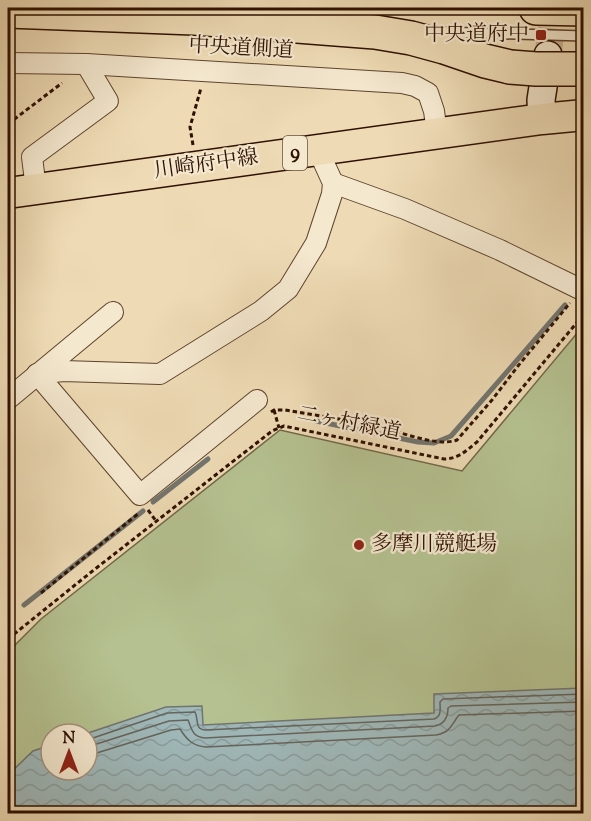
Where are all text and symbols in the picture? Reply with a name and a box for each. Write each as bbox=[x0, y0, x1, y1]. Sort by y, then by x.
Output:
place label: 中央道府中 bbox=[424, 20, 529, 50]
marker: 中央道府中 bbox=[534, 28, 548, 42]
street label: 中央道側道 bbox=[188, 31, 294, 67]
road number: 9 bbox=[283, 136, 307, 170]
street label: 川崎府中線 bbox=[152, 143, 260, 187]
street label: 二ヶ村緑道 bbox=[295, 399, 403, 449]
place label: 多摩川競艇場 bbox=[371, 530, 497, 560]
marker: 多摩川競艇場 bbox=[352, 538, 366, 552]
north arrow bbox=[39, 722, 99, 782]
text: N bbox=[63, 728, 76, 751]

